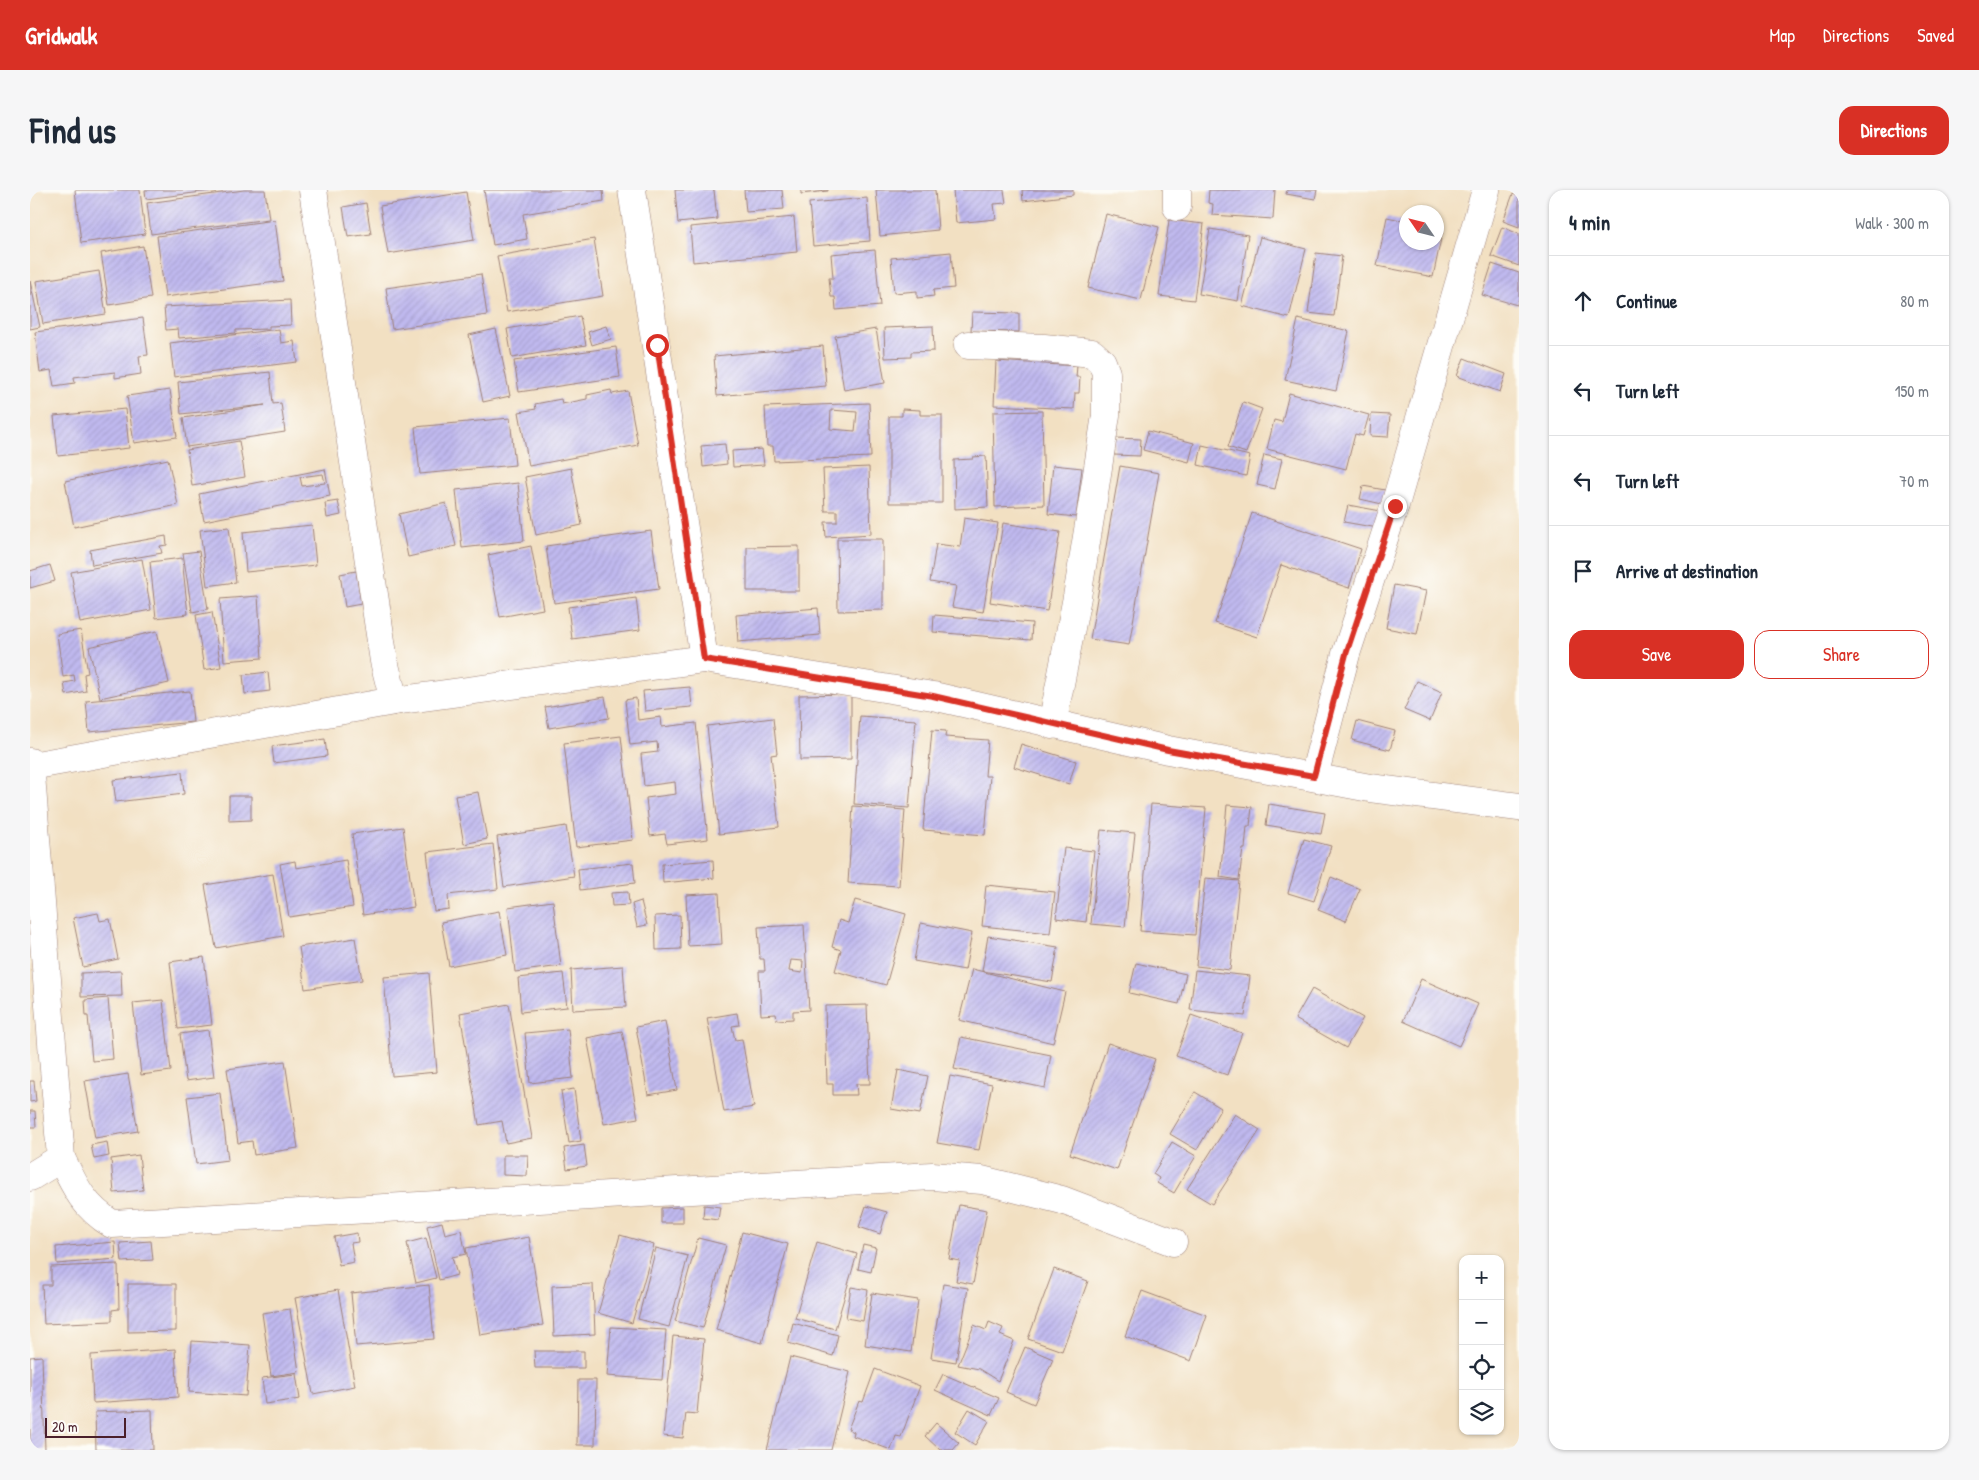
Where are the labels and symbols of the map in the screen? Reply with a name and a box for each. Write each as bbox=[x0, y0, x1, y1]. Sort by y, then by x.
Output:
north arrow bbox=[1399, 205, 1444, 250]
route start bbox=[646, 334, 669, 357]
route end bbox=[1384, 495, 1407, 518]
scale bar bbox=[45, 1415, 126, 1438]

